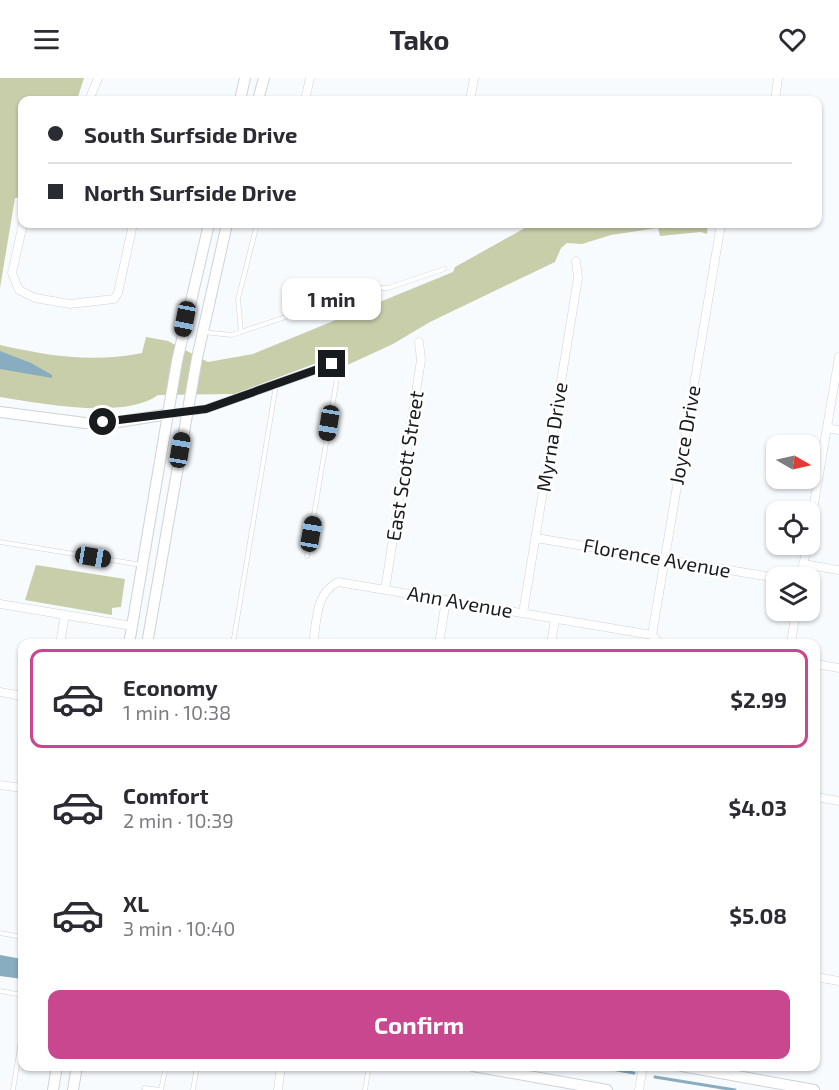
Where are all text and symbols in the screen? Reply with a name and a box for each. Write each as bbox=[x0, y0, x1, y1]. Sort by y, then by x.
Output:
icon: menu bbox=[30, 23, 63, 56]
text: Tako bbox=[390, 23, 449, 55]
icon: heart bbox=[776, 23, 809, 56]
text: South Surfside Drive bbox=[84, 121, 297, 147]
text: North Surfside Drive bbox=[84, 179, 297, 205]
callout: 1 min bbox=[282, 277, 382, 319]
text: 1 min bbox=[307, 287, 356, 311]
car bbox=[173, 300, 197, 338]
route end bbox=[318, 350, 345, 377]
street label: Myrna Drive bbox=[531, 380, 572, 493]
street label: Joyce Drive bbox=[663, 383, 705, 487]
street label: East Scott Street bbox=[380, 389, 428, 543]
car bbox=[317, 404, 341, 442]
route start bbox=[89, 408, 116, 435]
car bbox=[168, 431, 192, 469]
north arrow bbox=[766, 435, 820, 489]
map controls bbox=[766, 435, 820, 621]
button: locate bbox=[766, 501, 820, 555]
car bbox=[299, 515, 323, 553]
street label: Florence Avenue bbox=[581, 532, 733, 582]
car bbox=[74, 545, 112, 569]
button: layers bbox=[766, 567, 820, 621]
street label: Ann Avenue bbox=[406, 580, 515, 622]
icon: car bbox=[51, 672, 105, 726]
text: Economy bbox=[123, 674, 218, 700]
text: $2.99 bbox=[730, 686, 787, 712]
text: 1 min · 10:38 bbox=[123, 700, 231, 724]
icon: car bbox=[51, 780, 105, 834]
text: Comfort bbox=[123, 782, 208, 808]
text: $4.03 bbox=[729, 794, 787, 820]
text: 2 min · 10:39 bbox=[123, 808, 234, 832]
icon: car bbox=[51, 888, 105, 942]
text: XL bbox=[123, 890, 149, 916]
text: $5.08 bbox=[729, 902, 787, 928]
text: 3 min · 10:40 bbox=[123, 916, 235, 940]
button: Confirm bbox=[48, 990, 790, 1059]

